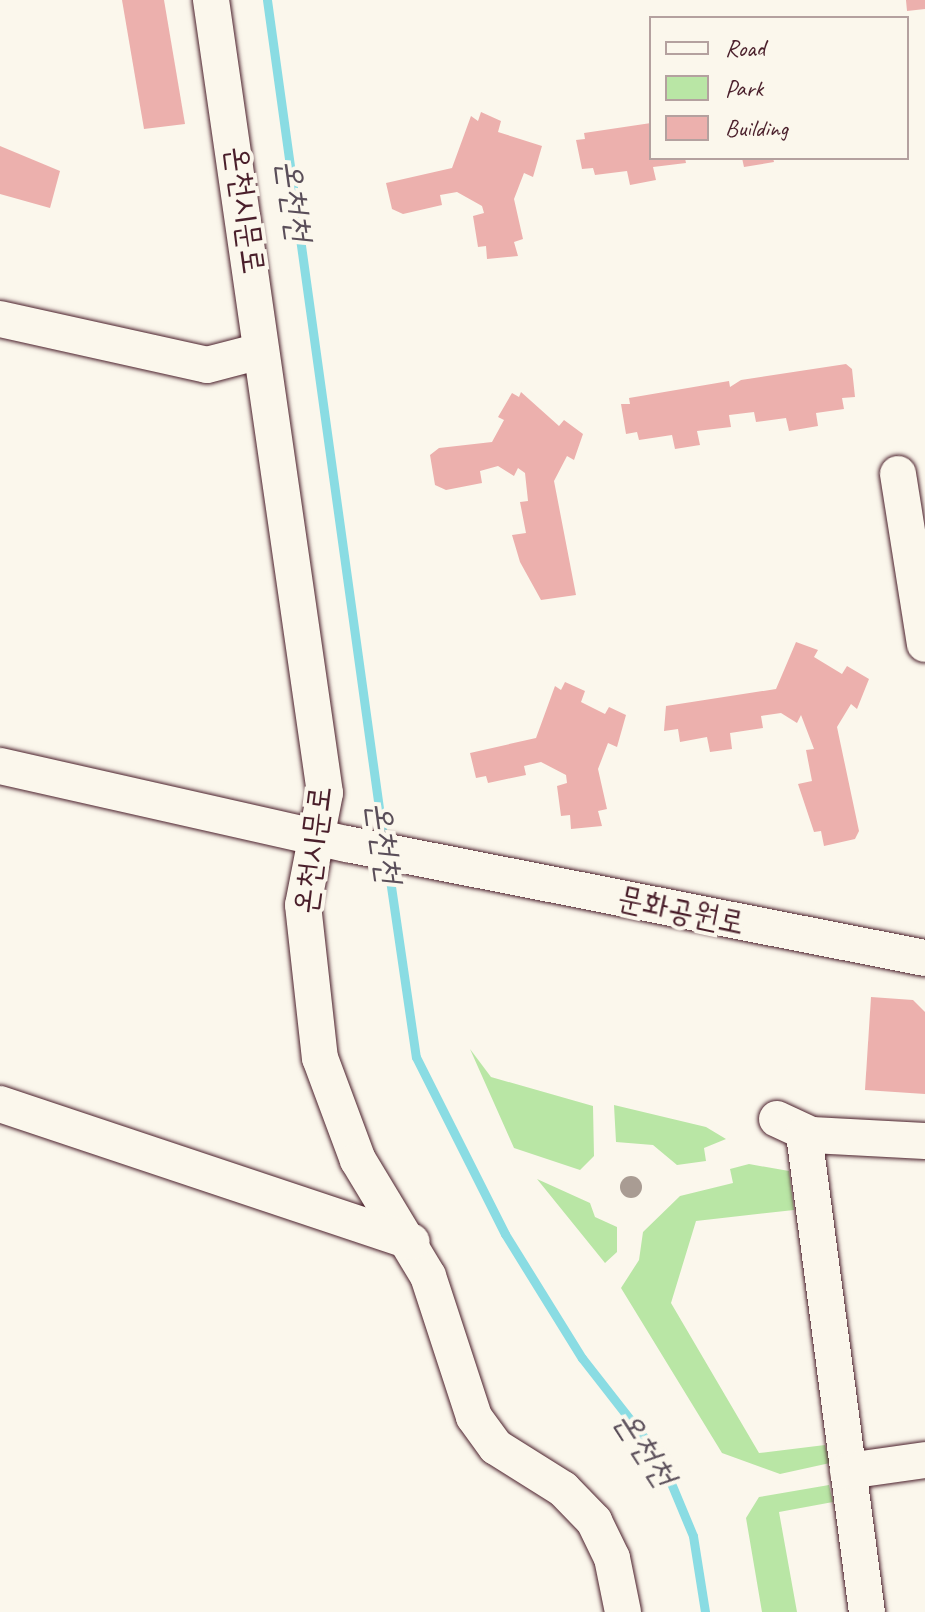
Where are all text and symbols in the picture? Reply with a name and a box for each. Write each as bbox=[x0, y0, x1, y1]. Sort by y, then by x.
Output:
legend bbox=[649, 16, 909, 160]
text: Road bbox=[725, 33, 765, 63]
text: Park bbox=[725, 73, 763, 103]
text: Building bbox=[725, 113, 788, 143]
street label: 온천시문로 bbox=[217, 144, 273, 276]
water label: 온천천 bbox=[269, 157, 321, 243]
street label: 온천시문로 bbox=[286, 784, 340, 916]
water label: 온천천 bbox=[359, 799, 411, 885]
street label: 문화공원로 bbox=[614, 879, 748, 943]
water label: 온천천 bbox=[607, 1402, 685, 1494]

